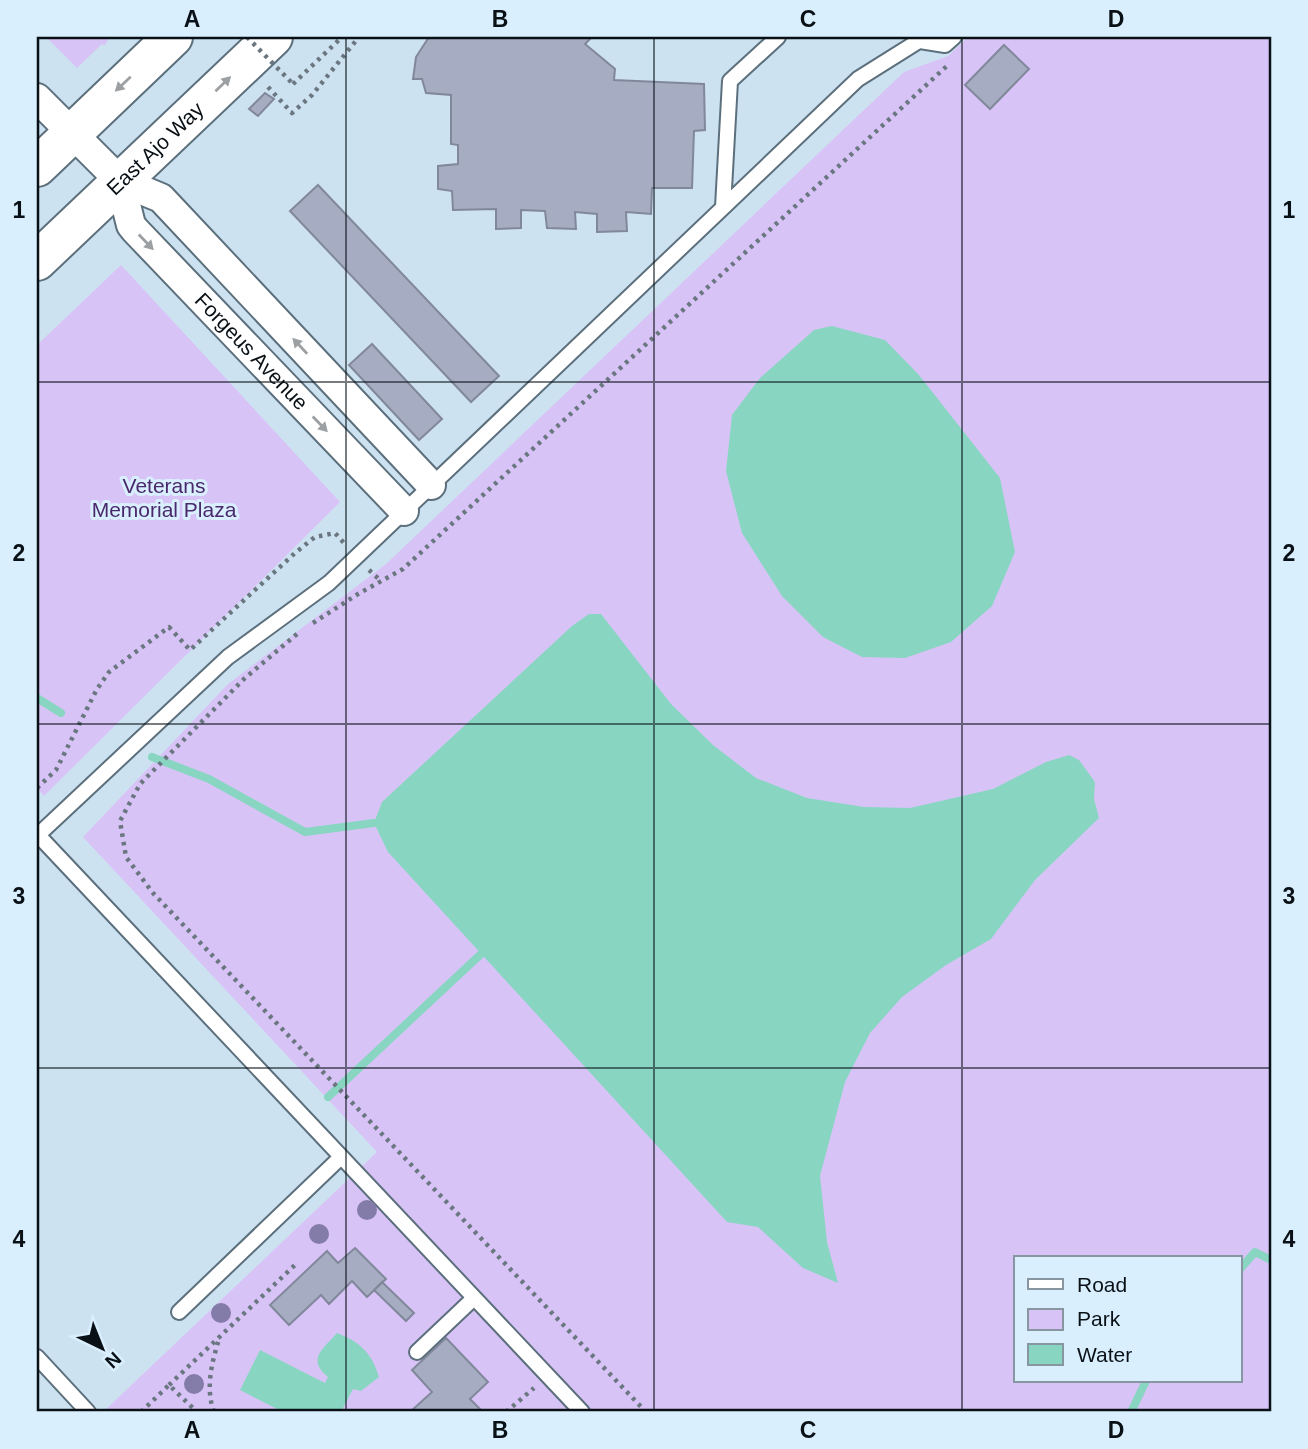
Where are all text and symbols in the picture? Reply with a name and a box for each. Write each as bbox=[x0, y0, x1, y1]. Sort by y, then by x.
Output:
text: A bbox=[184, 6, 200, 32]
text: B bbox=[492, 6, 508, 32]
text: C bbox=[800, 6, 816, 32]
text: D bbox=[1108, 6, 1124, 32]
one-way arrow bbox=[115, 75, 132, 91]
one-way arrow bbox=[214, 77, 231, 93]
street label: East Ajo Way bbox=[102, 97, 208, 200]
text: 1 bbox=[13, 197, 26, 223]
text: 1 bbox=[1283, 197, 1296, 223]
one-way arrow bbox=[138, 233, 154, 250]
street label: Forgeus Avenue bbox=[191, 288, 313, 414]
one-way arrow bbox=[293, 338, 309, 355]
one-way arrow bbox=[312, 415, 328, 432]
park label: Veterans Memorial Plaza bbox=[92, 474, 237, 521]
text: 2 bbox=[13, 540, 25, 566]
text: 2 bbox=[1283, 540, 1295, 566]
text: 3 bbox=[13, 883, 25, 909]
text: 3 bbox=[1283, 883, 1295, 909]
text: 4 bbox=[13, 1226, 26, 1252]
text: 4 bbox=[1283, 1226, 1296, 1252]
legend bbox=[1014, 1256, 1242, 1382]
text: Road bbox=[1077, 1273, 1127, 1296]
text: Park bbox=[1077, 1307, 1121, 1330]
north arrow bbox=[66, 1312, 136, 1382]
text: Water bbox=[1077, 1343, 1132, 1366]
text: N bbox=[101, 1348, 125, 1372]
text: A bbox=[184, 1417, 200, 1443]
text: B bbox=[492, 1417, 508, 1443]
text: C bbox=[800, 1417, 816, 1443]
text: D bbox=[1108, 1417, 1124, 1443]

